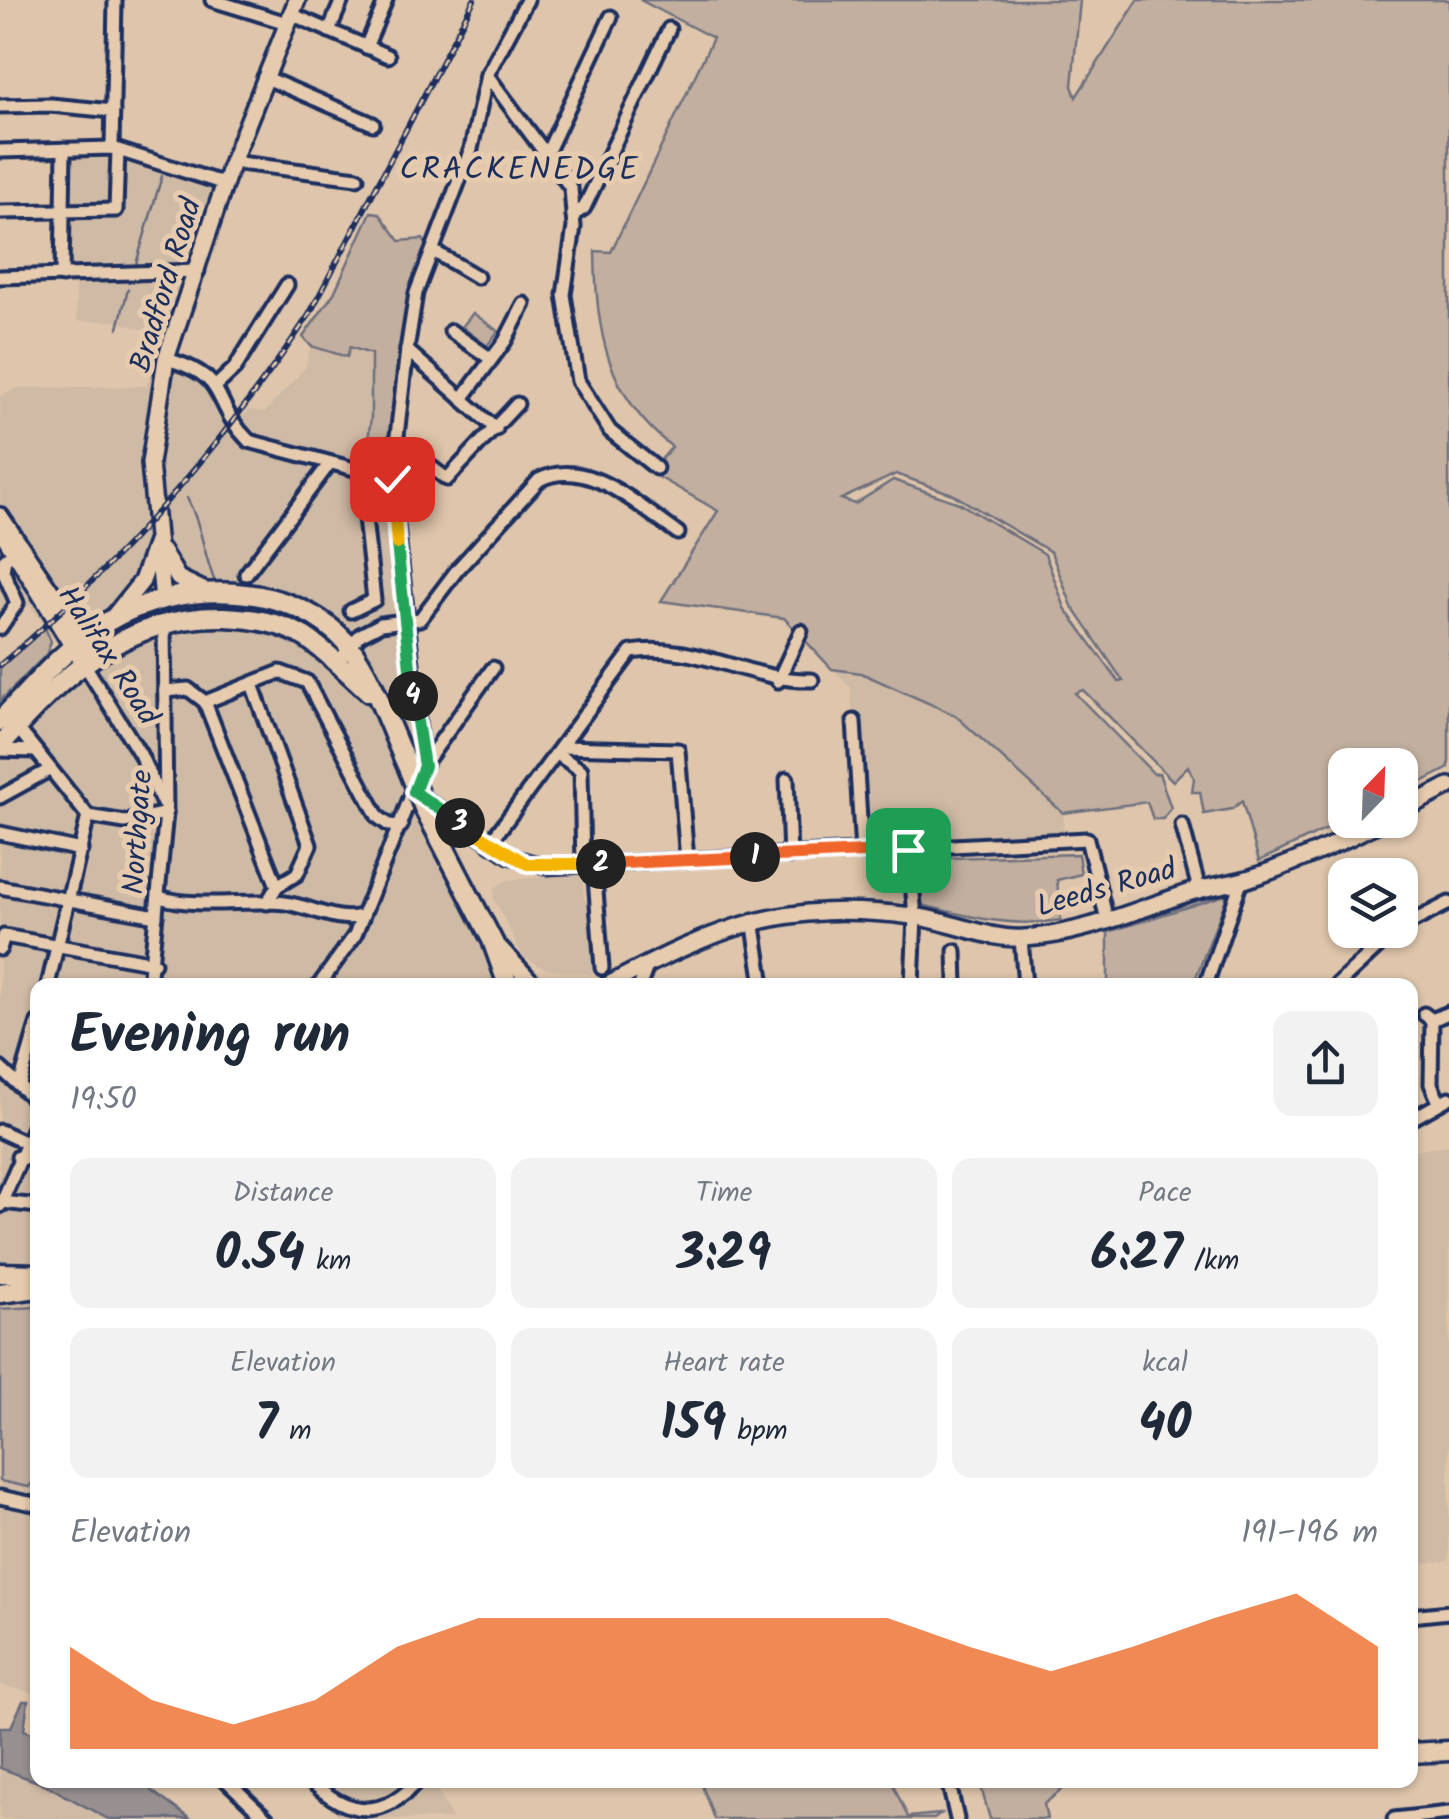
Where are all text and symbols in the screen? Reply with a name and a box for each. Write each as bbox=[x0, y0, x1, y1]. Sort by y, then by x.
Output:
district label: CRACKENEDGE bbox=[400, 145, 640, 196]
street label: Bradford Road bbox=[118, 192, 216, 379]
pin bbox=[350, 437, 435, 522]
icon: check bbox=[365, 452, 420, 507]
street label: Halifax Road bbox=[44, 576, 171, 737]
pin: 4 bbox=[388, 671, 438, 721]
text: 4 bbox=[405, 673, 421, 718]
north arrow bbox=[1328, 748, 1418, 838]
map controls bbox=[1328, 748, 1418, 948]
street label: Northgate bbox=[111, 768, 167, 896]
pin: 3 bbox=[435, 798, 485, 848]
text: 3 bbox=[452, 800, 468, 845]
pin bbox=[866, 808, 951, 893]
icon: arrive bbox=[881, 823, 936, 878]
pin: 1 bbox=[730, 832, 780, 882]
text: 1 bbox=[751, 834, 759, 879]
pin: 2 bbox=[576, 839, 626, 889]
text: 2 bbox=[593, 841, 609, 886]
street label: Leeds Road bbox=[1031, 846, 1183, 932]
button: layers bbox=[1328, 858, 1418, 948]
text: Evening run bbox=[70, 994, 350, 1081]
button: share bbox=[1273, 1011, 1378, 1116]
text: 19:50 bbox=[70, 1075, 137, 1126]
text: Distance bbox=[233, 1171, 333, 1216]
text: Time bbox=[696, 1171, 752, 1216]
text: Pace bbox=[1138, 1171, 1192, 1216]
text: 0.54 bbox=[215, 1216, 305, 1296]
text: 3:29 bbox=[677, 1216, 771, 1296]
text: 6:27 bbox=[1091, 1216, 1183, 1296]
text: km bbox=[305, 1239, 351, 1284]
text: /km bbox=[1183, 1239, 1239, 1284]
text: Elevation bbox=[230, 1341, 336, 1386]
text: Heart rate bbox=[663, 1341, 785, 1386]
text: kcal bbox=[1142, 1341, 1188, 1386]
text: 7 bbox=[254, 1386, 278, 1466]
text: 159 bbox=[660, 1386, 726, 1466]
text: 40 bbox=[1139, 1386, 1191, 1466]
text: m bbox=[278, 1409, 312, 1454]
text: bpm bbox=[726, 1409, 788, 1454]
text: Elevation bbox=[70, 1508, 191, 1559]
text: 191–196 m bbox=[1241, 1508, 1378, 1559]

